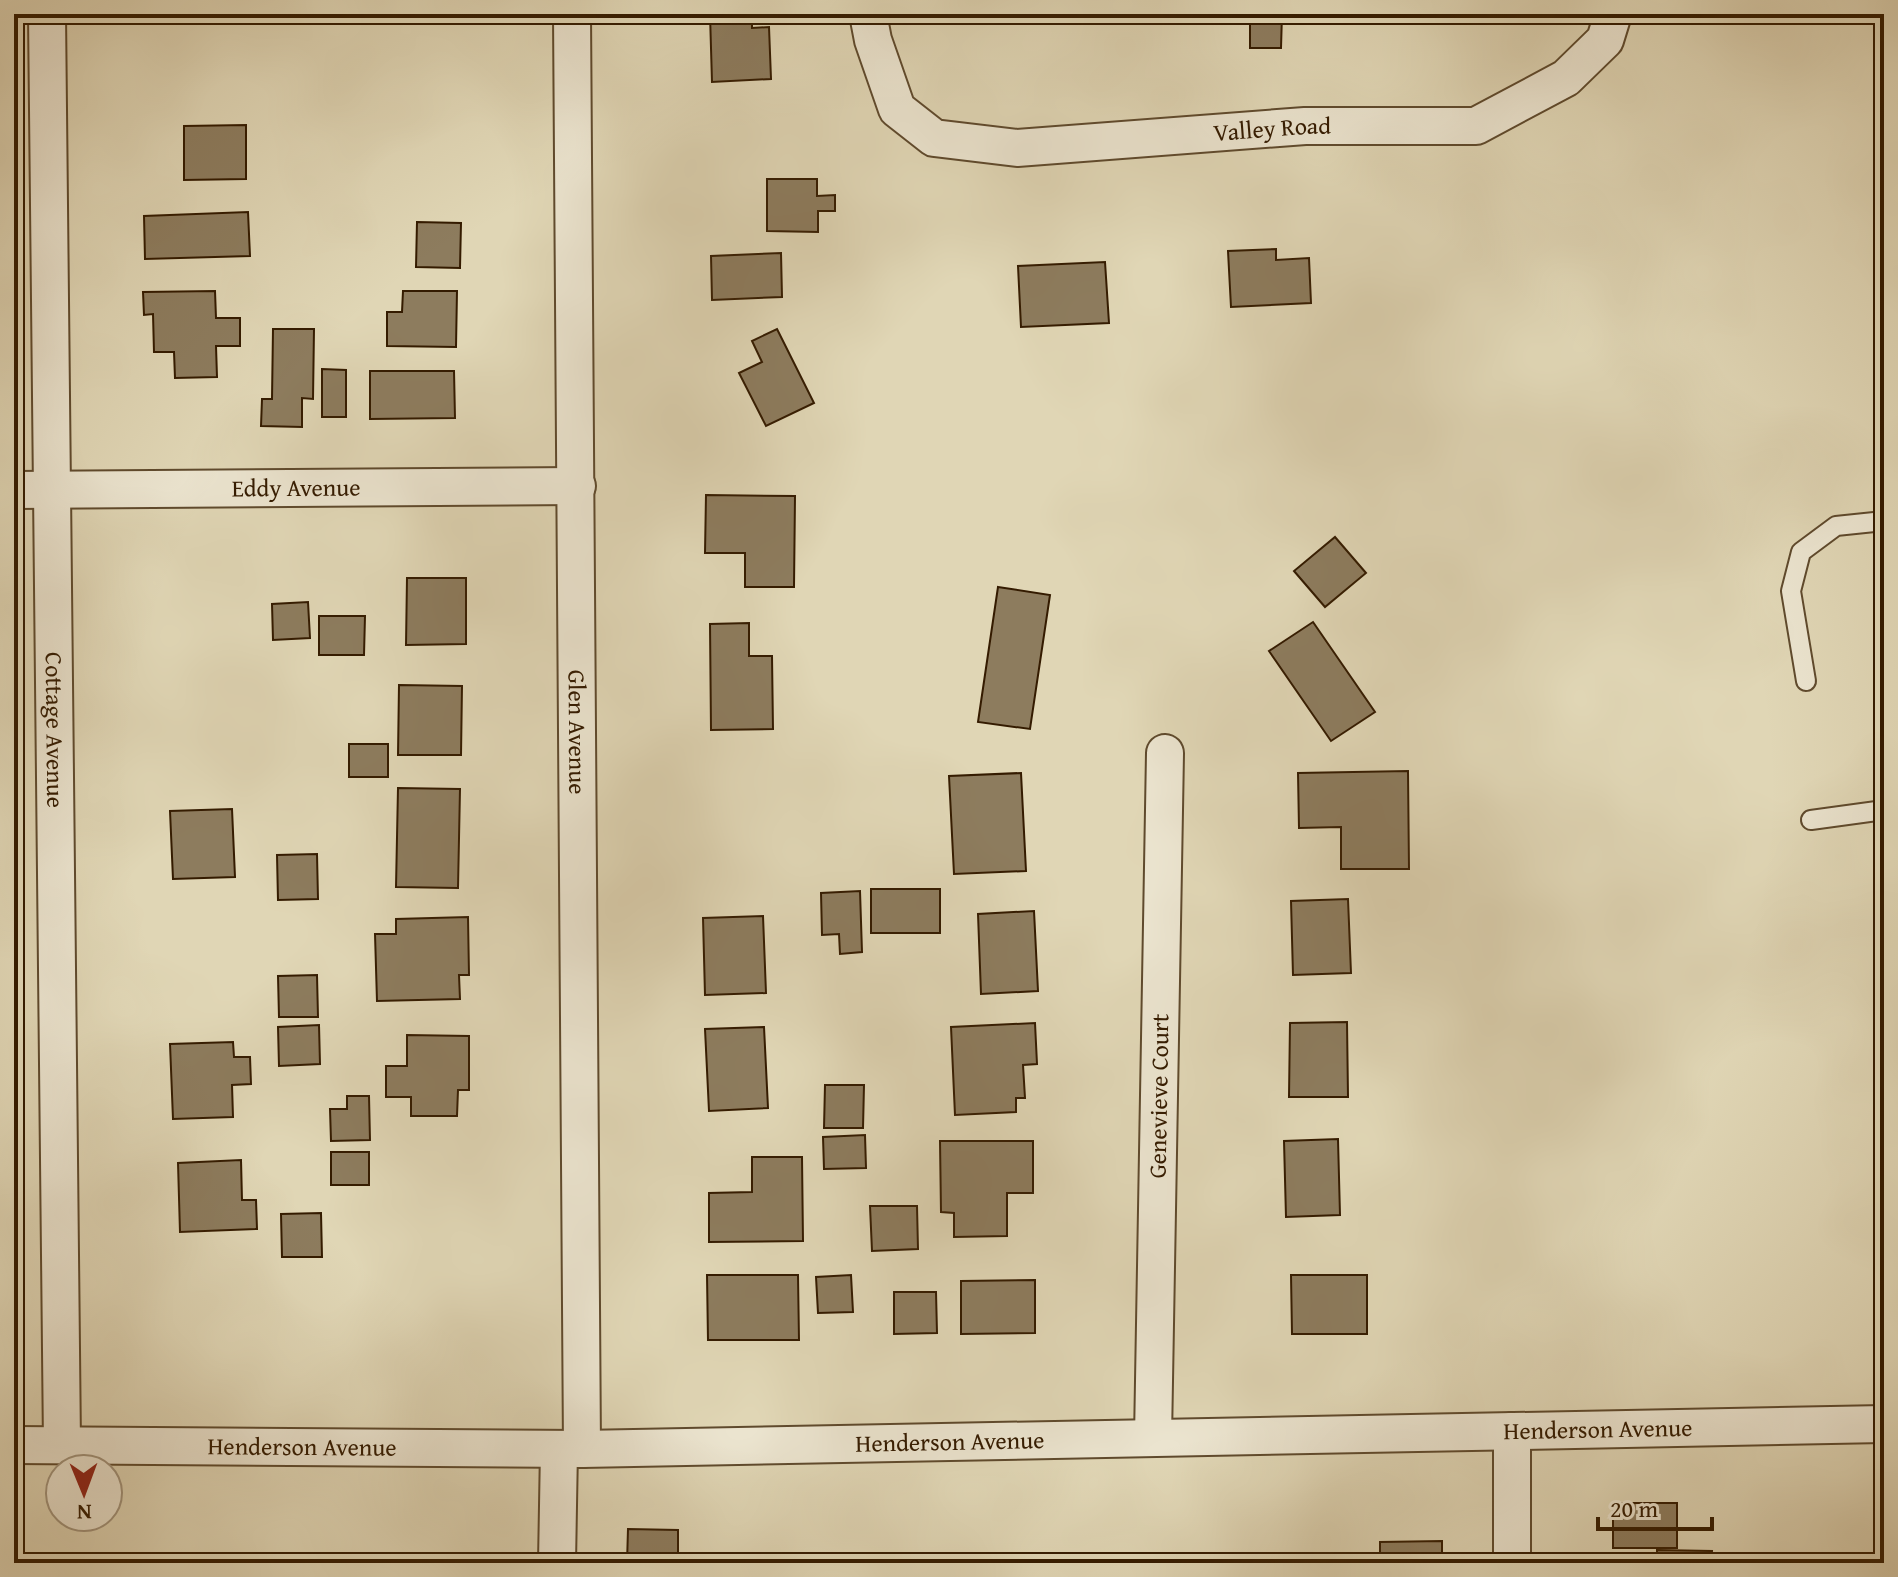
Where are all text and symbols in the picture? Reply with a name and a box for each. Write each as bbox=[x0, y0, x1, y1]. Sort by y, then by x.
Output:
street label: Valley Road bbox=[1212, 108, 1331, 150]
street label: Eddy Avenue bbox=[231, 470, 361, 505]
street label: Cottage Avenue bbox=[37, 652, 73, 808]
street label: Glen Avenue bbox=[560, 669, 595, 794]
street label: Genevieve Court bbox=[1140, 1013, 1177, 1179]
street label: Henderson Avenue bbox=[1503, 1410, 1693, 1448]
street label: Henderson Avenue bbox=[855, 1422, 1045, 1461]
street label: Henderson Avenue bbox=[207, 1428, 397, 1465]
north arrow bbox=[44, 1453, 124, 1533]
scale bar bbox=[1598, 1481, 1712, 1531]
text: 20 m bbox=[1610, 1491, 1658, 1526]
text: N bbox=[76, 1497, 92, 1529]

